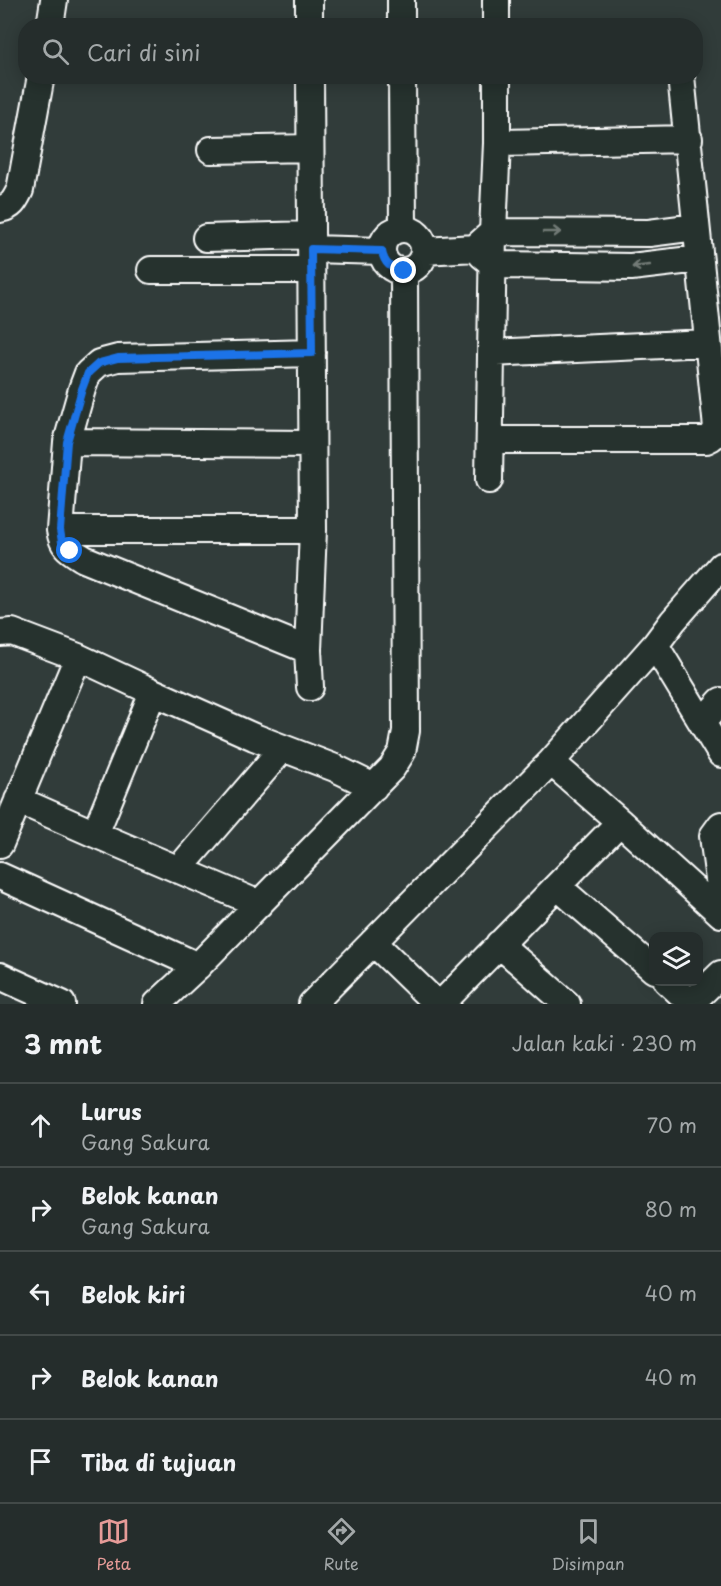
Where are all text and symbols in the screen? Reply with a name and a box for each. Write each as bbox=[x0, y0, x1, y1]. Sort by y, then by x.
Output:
search box bbox=[18, 18, 703, 84]
icon: search bbox=[39, 35, 72, 68]
text: Cari di sini bbox=[87, 35, 200, 68]
one-way arrow bbox=[541, 226, 561, 238]
route end bbox=[390, 257, 416, 283]
one-way arrow bbox=[632, 261, 652, 272]
route start bbox=[56, 537, 82, 563]
map controls bbox=[649, 932, 703, 986]
button: layers bbox=[649, 932, 703, 986]
text: 3 mnt bbox=[24, 1024, 102, 1063]
text: Jalan kaki · 230 m bbox=[512, 1028, 697, 1058]
text: Lurus bbox=[81, 1094, 142, 1127]
icon: ahead bbox=[24, 1109, 57, 1142]
text: 70 m bbox=[647, 1110, 697, 1140]
text: Gang Sakura bbox=[81, 1127, 210, 1157]
text: Belok kanan bbox=[81, 1178, 218, 1211]
icon: right bbox=[24, 1193, 57, 1226]
text: 80 m bbox=[645, 1194, 697, 1224]
text: Gang Sakura bbox=[81, 1211, 210, 1241]
icon: left bbox=[24, 1277, 57, 1310]
text: Belok kiri bbox=[81, 1277, 185, 1310]
text: 40 m bbox=[645, 1278, 697, 1308]
icon: right bbox=[24, 1361, 57, 1394]
text: Belok kanan bbox=[81, 1361, 218, 1394]
text: 40 m bbox=[645, 1362, 697, 1392]
icon: arrive bbox=[24, 1445, 57, 1478]
text: Tiba di tujuan bbox=[81, 1445, 236, 1478]
tab: Peta bbox=[96, 1515, 131, 1575]
tab: Rute bbox=[324, 1515, 359, 1575]
tab: Disimpan bbox=[552, 1515, 625, 1575]

